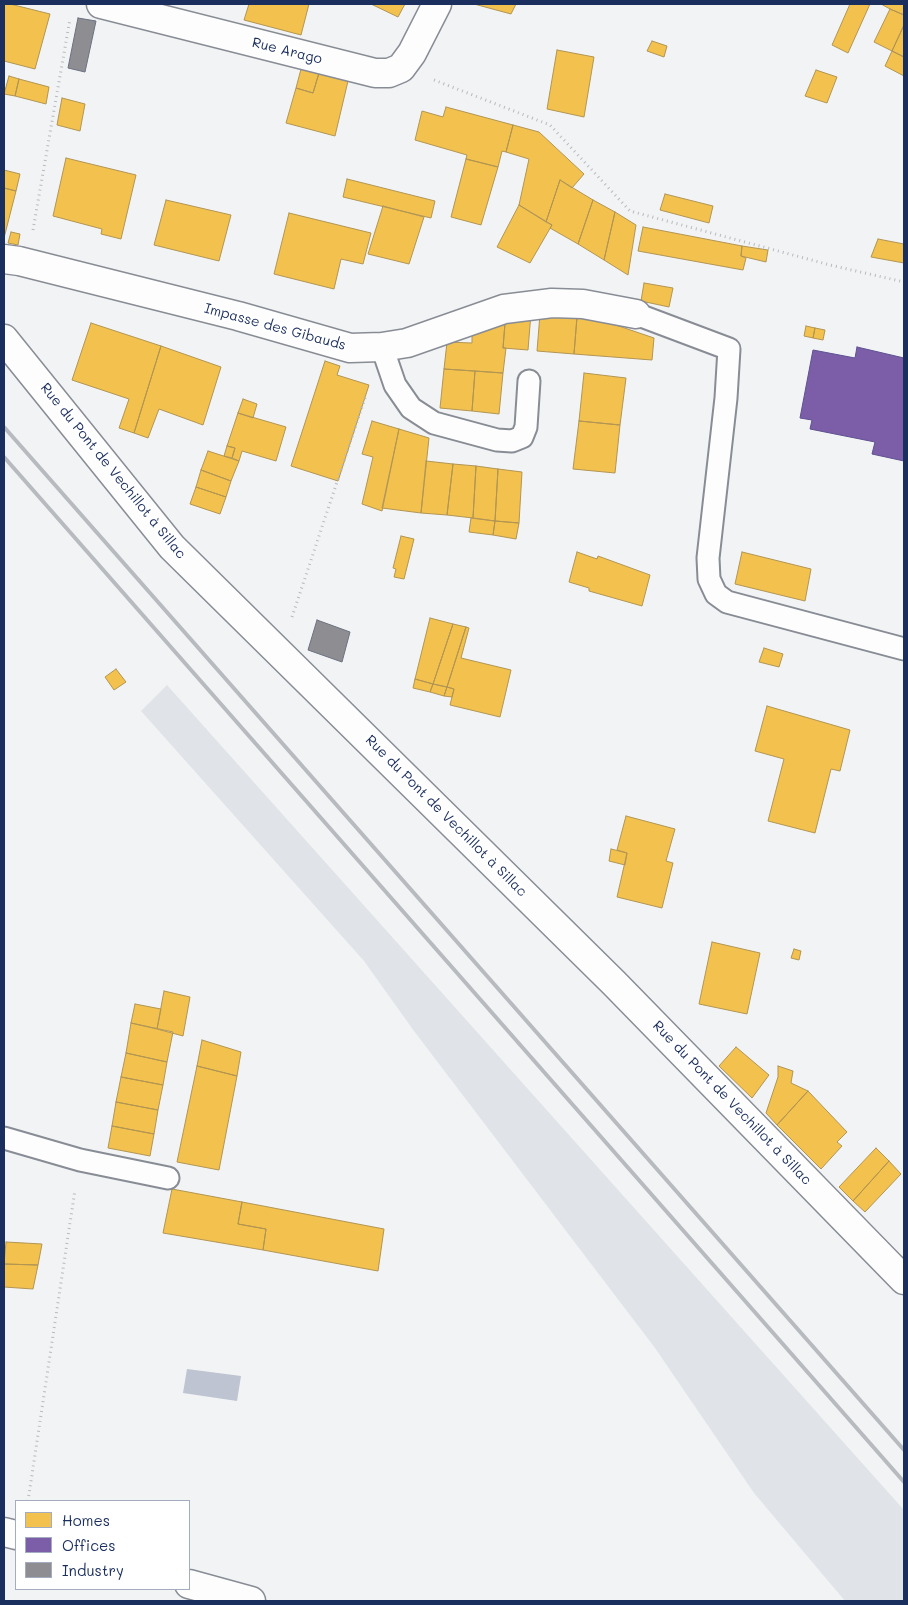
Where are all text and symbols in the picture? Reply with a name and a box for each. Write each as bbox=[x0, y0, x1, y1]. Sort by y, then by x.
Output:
street label: Rue Arago bbox=[250, 34, 324, 68]
street label: Impasse des Gibauds bbox=[202, 300, 348, 354]
street label: Rue du Pont de Vechillot à Sillac bbox=[37, 380, 189, 562]
street label: Rue du Pont de Vechillot à Sillac bbox=[362, 732, 530, 900]
street label: Rue du Pont de Vechillot à Sillac bbox=[649, 1018, 815, 1188]
legend bbox=[15, 1500, 190, 1590]
text: Homes bbox=[62, 1510, 110, 1530]
text: Offices bbox=[62, 1535, 116, 1555]
text: Industry bbox=[62, 1560, 124, 1580]

